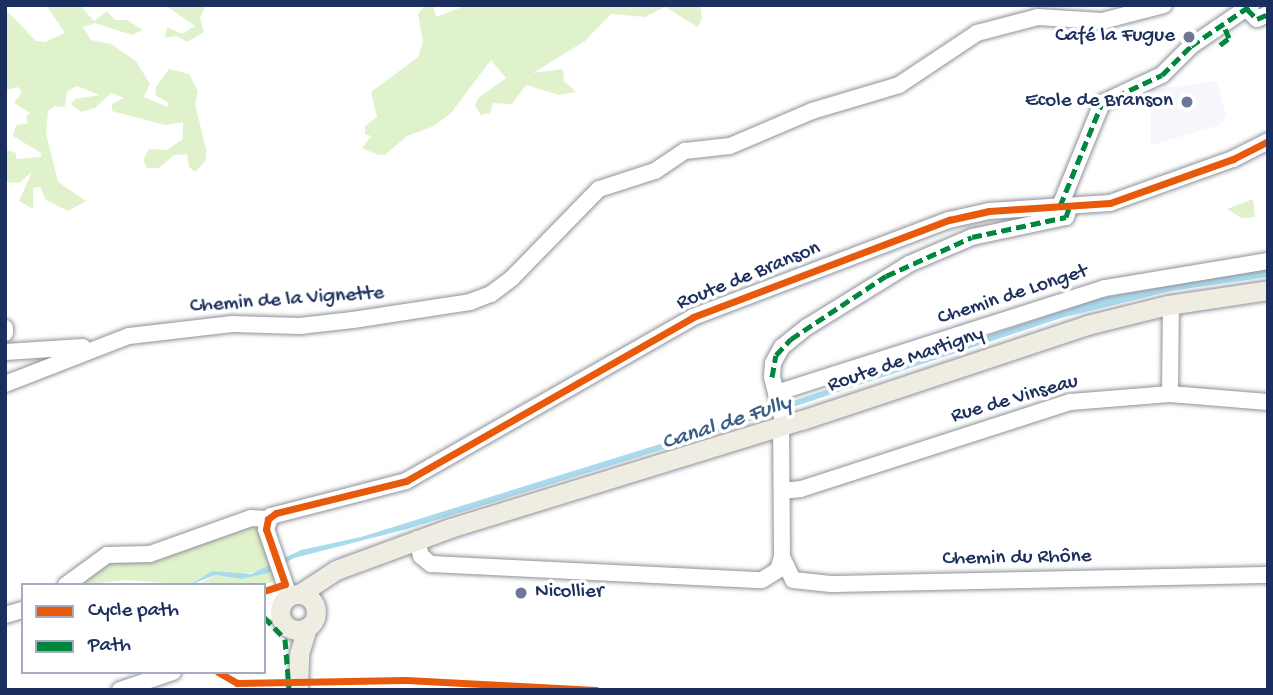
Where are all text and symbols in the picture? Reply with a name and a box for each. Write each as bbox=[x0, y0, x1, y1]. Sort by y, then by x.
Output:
place label: Café la Fugue bbox=[1055, 24, 1175, 50]
marker: Café la Fugue bbox=[1181, 29, 1197, 45]
place label: Ecole de Branson bbox=[1025, 89, 1173, 115]
marker: Ecole de Branson bbox=[1179, 94, 1195, 110]
street label: Route de Branson bbox=[674, 237, 824, 317]
street label: Chemin de Longet bbox=[935, 260, 1091, 332]
street label: Chemin de la Vignette bbox=[189, 282, 385, 320]
street label: Route de Martigny bbox=[825, 323, 987, 399]
street label: Rue de Vinseau bbox=[949, 370, 1081, 430]
water label: Canal de Fully bbox=[659, 390, 795, 458]
street label: Chemin du Rhône bbox=[942, 545, 1092, 573]
place label: Nicollier bbox=[535, 580, 603, 606]
legend bbox=[21, 583, 266, 674]
marker: Nicollier bbox=[513, 585, 529, 601]
text: Cycle path bbox=[88, 599, 179, 624]
text: Path bbox=[88, 634, 131, 659]

